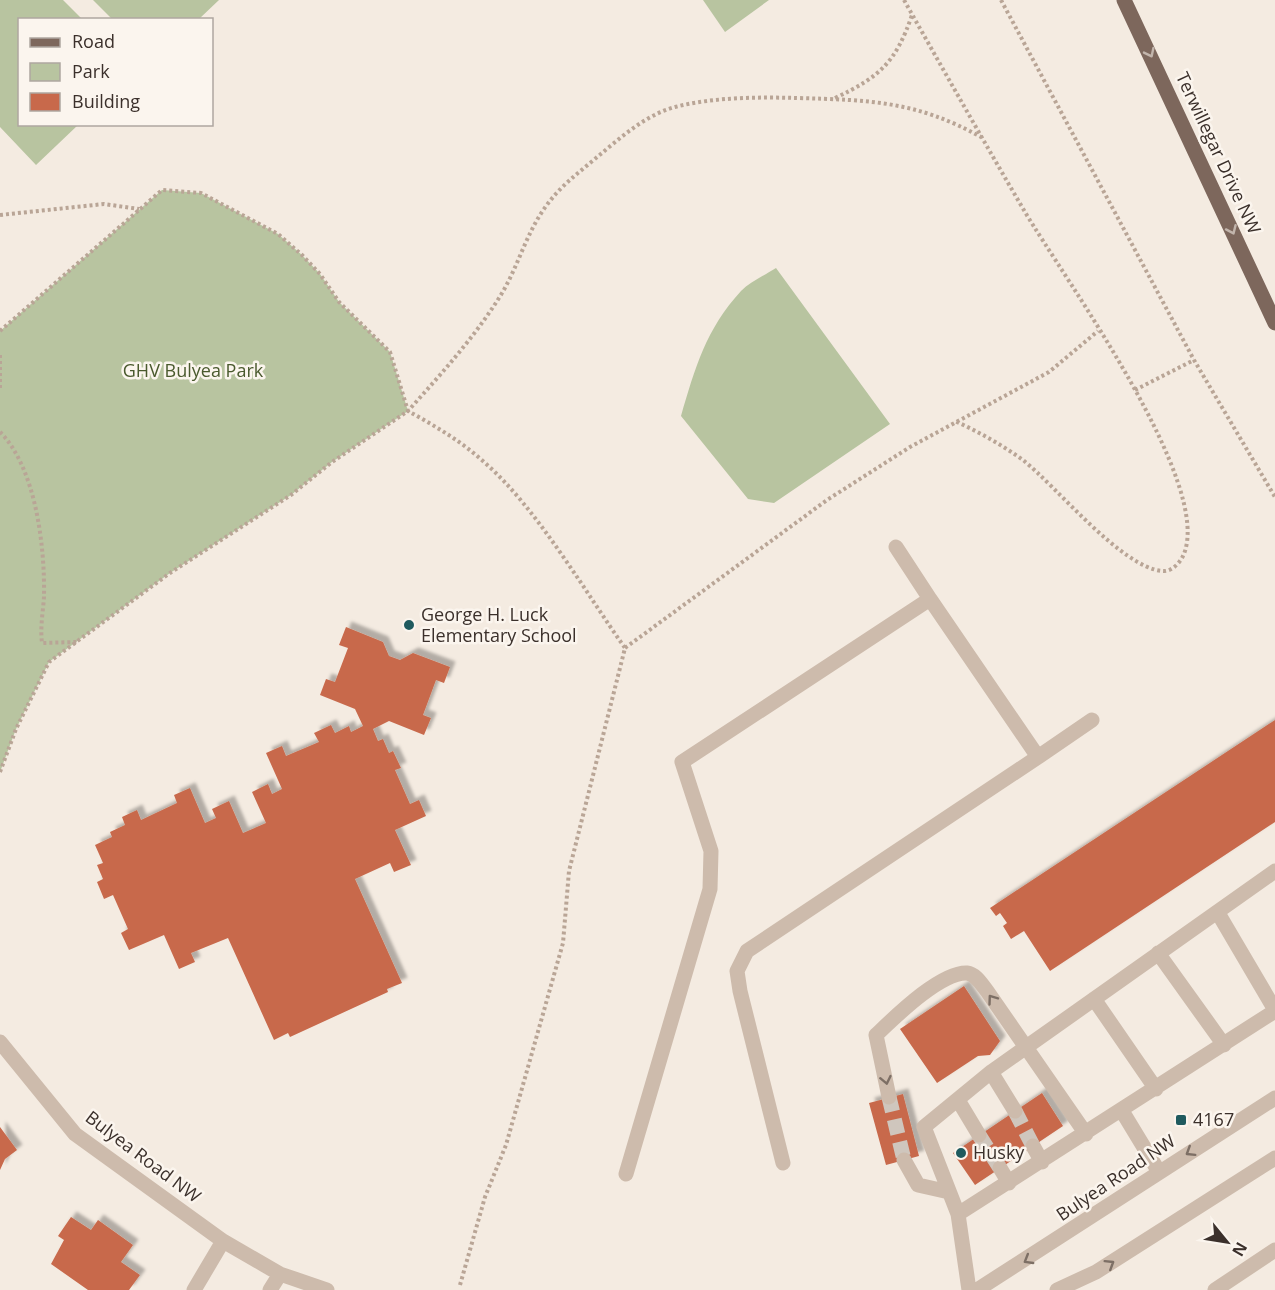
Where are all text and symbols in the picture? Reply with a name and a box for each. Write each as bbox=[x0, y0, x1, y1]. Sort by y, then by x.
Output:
legend bbox=[18, 18, 213, 126]
text: Road bbox=[72, 29, 115, 53]
one-way arrow bbox=[1142, 46, 1154, 57]
text: Park bbox=[72, 59, 110, 83]
street label: Terwillegar Drive NW bbox=[1171, 68, 1267, 238]
text: Building bbox=[72, 89, 140, 113]
one-way arrow bbox=[1224, 223, 1236, 234]
park label: GHV Bulyea Park bbox=[123, 358, 264, 382]
place label: George H. Luck Elementary School bbox=[421, 602, 577, 647]
marker: George H. Luck Elementary School bbox=[402, 618, 416, 632]
one-way arrow bbox=[989, 995, 1000, 1006]
one-way arrow bbox=[878, 1075, 891, 1085]
street label: Bulyea Road NW bbox=[81, 1105, 207, 1208]
place label: 4167 bbox=[1193, 1107, 1234, 1131]
marker: 4167 bbox=[1174, 1113, 1188, 1127]
street label: Bulyea Road NW bbox=[1051, 1128, 1180, 1226]
place label: Husky bbox=[973, 1140, 1025, 1164]
one-way arrow bbox=[1186, 1145, 1197, 1156]
marker: Husky bbox=[954, 1146, 968, 1160]
north arrow bbox=[1197, 1212, 1257, 1272]
text: N bbox=[1227, 1238, 1253, 1261]
one-way arrow bbox=[1024, 1252, 1034, 1264]
one-way arrow bbox=[1104, 1260, 1114, 1272]

